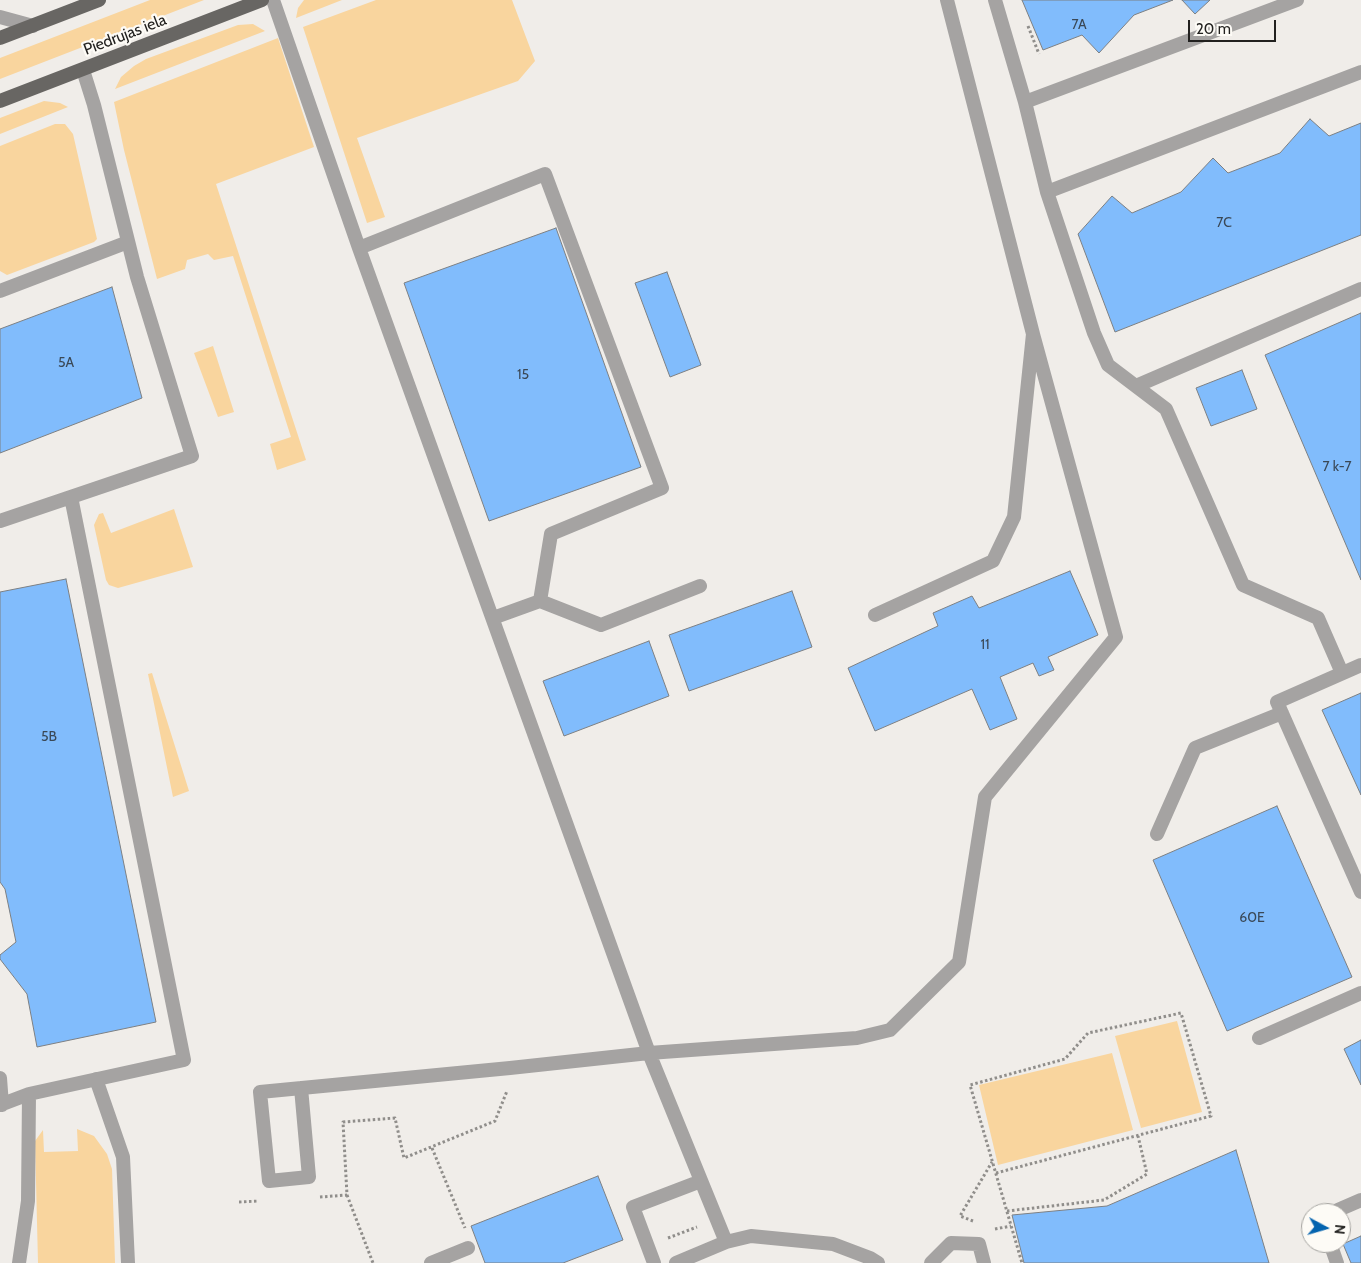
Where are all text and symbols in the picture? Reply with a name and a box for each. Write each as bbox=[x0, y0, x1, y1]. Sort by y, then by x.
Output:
street label: Piedrujas iela bbox=[81, 10, 169, 60]
scale bar bbox=[1191, 10, 1278, 42]
house number: 7A bbox=[1071, 17, 1087, 33]
text: 20 m bbox=[1196, 20, 1231, 38]
house number: 7C bbox=[1216, 215, 1232, 231]
house number: 5A bbox=[58, 355, 74, 371]
house number: 15 bbox=[517, 367, 529, 383]
house number: 7 k-7 bbox=[1323, 459, 1351, 475]
house number: 11 bbox=[980, 637, 990, 653]
house number: 5B bbox=[41, 729, 57, 745]
house number: 60E bbox=[1239, 910, 1265, 926]
north arrow bbox=[1301, 1203, 1351, 1253]
text: N bbox=[1330, 1224, 1349, 1235]

